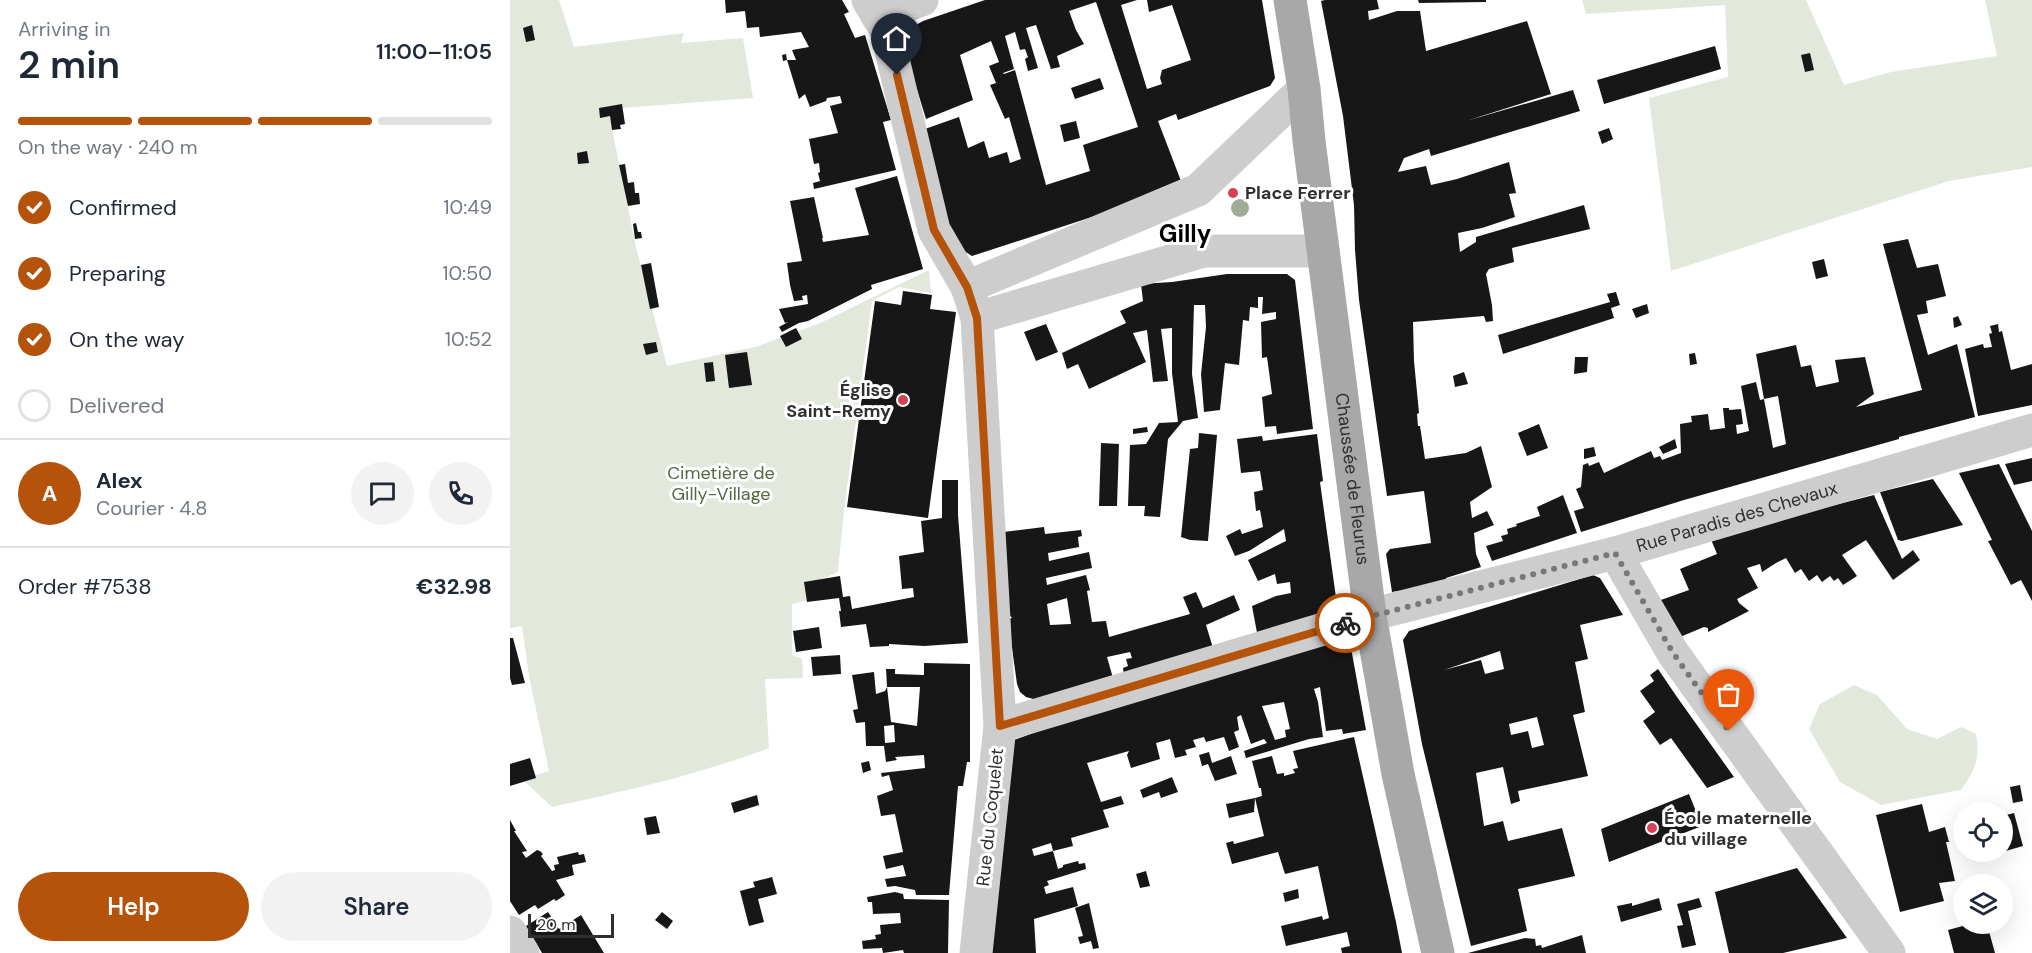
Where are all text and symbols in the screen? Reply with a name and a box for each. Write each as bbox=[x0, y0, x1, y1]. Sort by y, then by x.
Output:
pin bbox=[871, 13, 922, 75]
text: Arriving in bbox=[18, 16, 110, 42]
icon: home bbox=[880, 22, 913, 55]
text: 11:00–11:05 bbox=[376, 37, 492, 66]
text: 2 min bbox=[18, 39, 120, 90]
text: On the way · 240 m bbox=[18, 134, 198, 160]
place label: Place Ferrer bbox=[1245, 181, 1351, 205]
marker: Place Ferrer bbox=[1226, 186, 1240, 200]
icon: check bbox=[18, 191, 51, 224]
text: Confirmed bbox=[69, 193, 177, 222]
text: 10:49 bbox=[443, 194, 492, 220]
district label: Gilly bbox=[1159, 218, 1212, 249]
icon: check bbox=[18, 257, 51, 290]
text: Preparing bbox=[69, 259, 166, 288]
text: 10:50 bbox=[442, 260, 492, 286]
icon: check bbox=[18, 323, 51, 356]
text: On the way bbox=[69, 325, 184, 354]
text: 10:52 bbox=[445, 326, 492, 352]
place label: Église Saint-Remy bbox=[786, 378, 891, 423]
text: Delivered bbox=[69, 391, 164, 420]
street label: Chaussée de Fleurus bbox=[1330, 391, 1375, 566]
marker: Église Saint-Remy bbox=[896, 393, 910, 407]
park label: Cimetière de Gilly-Village bbox=[667, 461, 775, 506]
button: chat bbox=[351, 462, 414, 525]
button: phone bbox=[429, 462, 492, 525]
text: Alex bbox=[96, 466, 143, 495]
street label: Rue Paradis des Chevaux bbox=[1633, 476, 1840, 558]
text: A bbox=[42, 479, 57, 508]
text: Courier · 4.8 bbox=[96, 495, 207, 521]
text: Order #7538 bbox=[18, 572, 152, 601]
text: €32.98 bbox=[416, 572, 492, 601]
courier bbox=[1315, 593, 1375, 653]
icon: bike bbox=[1329, 607, 1362, 640]
pin bbox=[1703, 669, 1754, 731]
icon: bag bbox=[1712, 678, 1745, 711]
street label: Rue du Coquelet bbox=[971, 747, 1009, 887]
map controls bbox=[1953, 802, 2013, 934]
button: locate bbox=[1953, 802, 2013, 862]
place label: École maternelle du village bbox=[1664, 806, 1812, 851]
marker: École maternelle du village bbox=[1645, 821, 1659, 835]
button: Help bbox=[18, 872, 249, 941]
button: Share bbox=[261, 872, 492, 941]
button: layers bbox=[1953, 874, 2013, 934]
scale bar bbox=[528, 911, 614, 938]
text: 20 m bbox=[537, 914, 576, 935]

